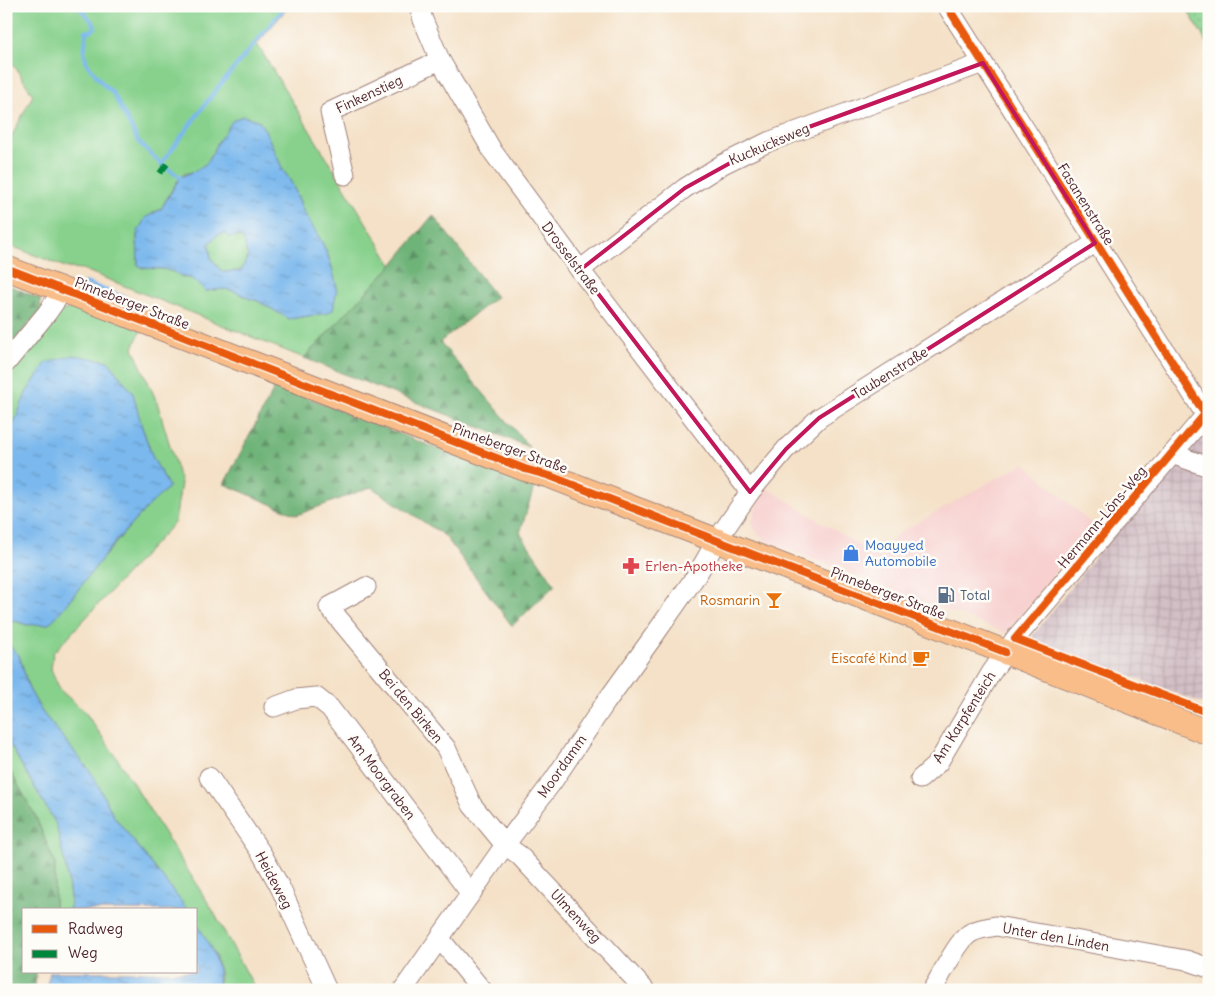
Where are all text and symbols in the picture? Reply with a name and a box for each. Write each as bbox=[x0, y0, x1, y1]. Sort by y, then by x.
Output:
street label: Finkenstieg bbox=[333, 71, 405, 117]
street label: Kuckucksweg bbox=[726, 119, 812, 169]
street label: Fasanenstraße bbox=[1054, 160, 1118, 248]
street label: Drosselstraße bbox=[538, 218, 604, 298]
street label: Pinneberger Straße bbox=[72, 273, 192, 333]
street label: Taubenstraße bbox=[849, 343, 931, 403]
street label: Pinneberger Straße bbox=[450, 419, 570, 477]
street label: Hermann-Löns-Weg bbox=[1054, 462, 1150, 572]
place label: Moayyed Automobile bbox=[865, 536, 936, 570]
shop icon: Moayyed Automobile bbox=[841, 543, 861, 563]
pharmacy icon: Erlen-Apotheke bbox=[621, 556, 641, 576]
place label: Erlen-Apotheke bbox=[645, 557, 743, 575]
street label: Pinneberger Straße bbox=[828, 563, 948, 623]
fuel station icon: Total bbox=[936, 585, 956, 605]
place label: Total bbox=[960, 586, 990, 604]
bar icon: Rosmarin bbox=[764, 590, 784, 610]
place label: Rosmarin bbox=[700, 591, 760, 609]
cafe icon: Eiscafé Kind bbox=[911, 648, 931, 668]
place label: Eiscafé Kind bbox=[831, 649, 907, 667]
street label: Bei den Birken bbox=[375, 665, 447, 747]
street label: Am Karpfenteich bbox=[929, 668, 999, 766]
street label: Am Moorgraben bbox=[344, 731, 420, 823]
street label: Moordamm bbox=[534, 731, 590, 801]
street label: Heideweg bbox=[251, 848, 297, 912]
street label: Ulmenweg bbox=[547, 885, 605, 947]
legend bbox=[22, 908, 198, 974]
text: Radweg bbox=[68, 919, 123, 938]
street label: Unter den Linden bbox=[1001, 919, 1111, 955]
text: Weg bbox=[68, 943, 98, 962]

